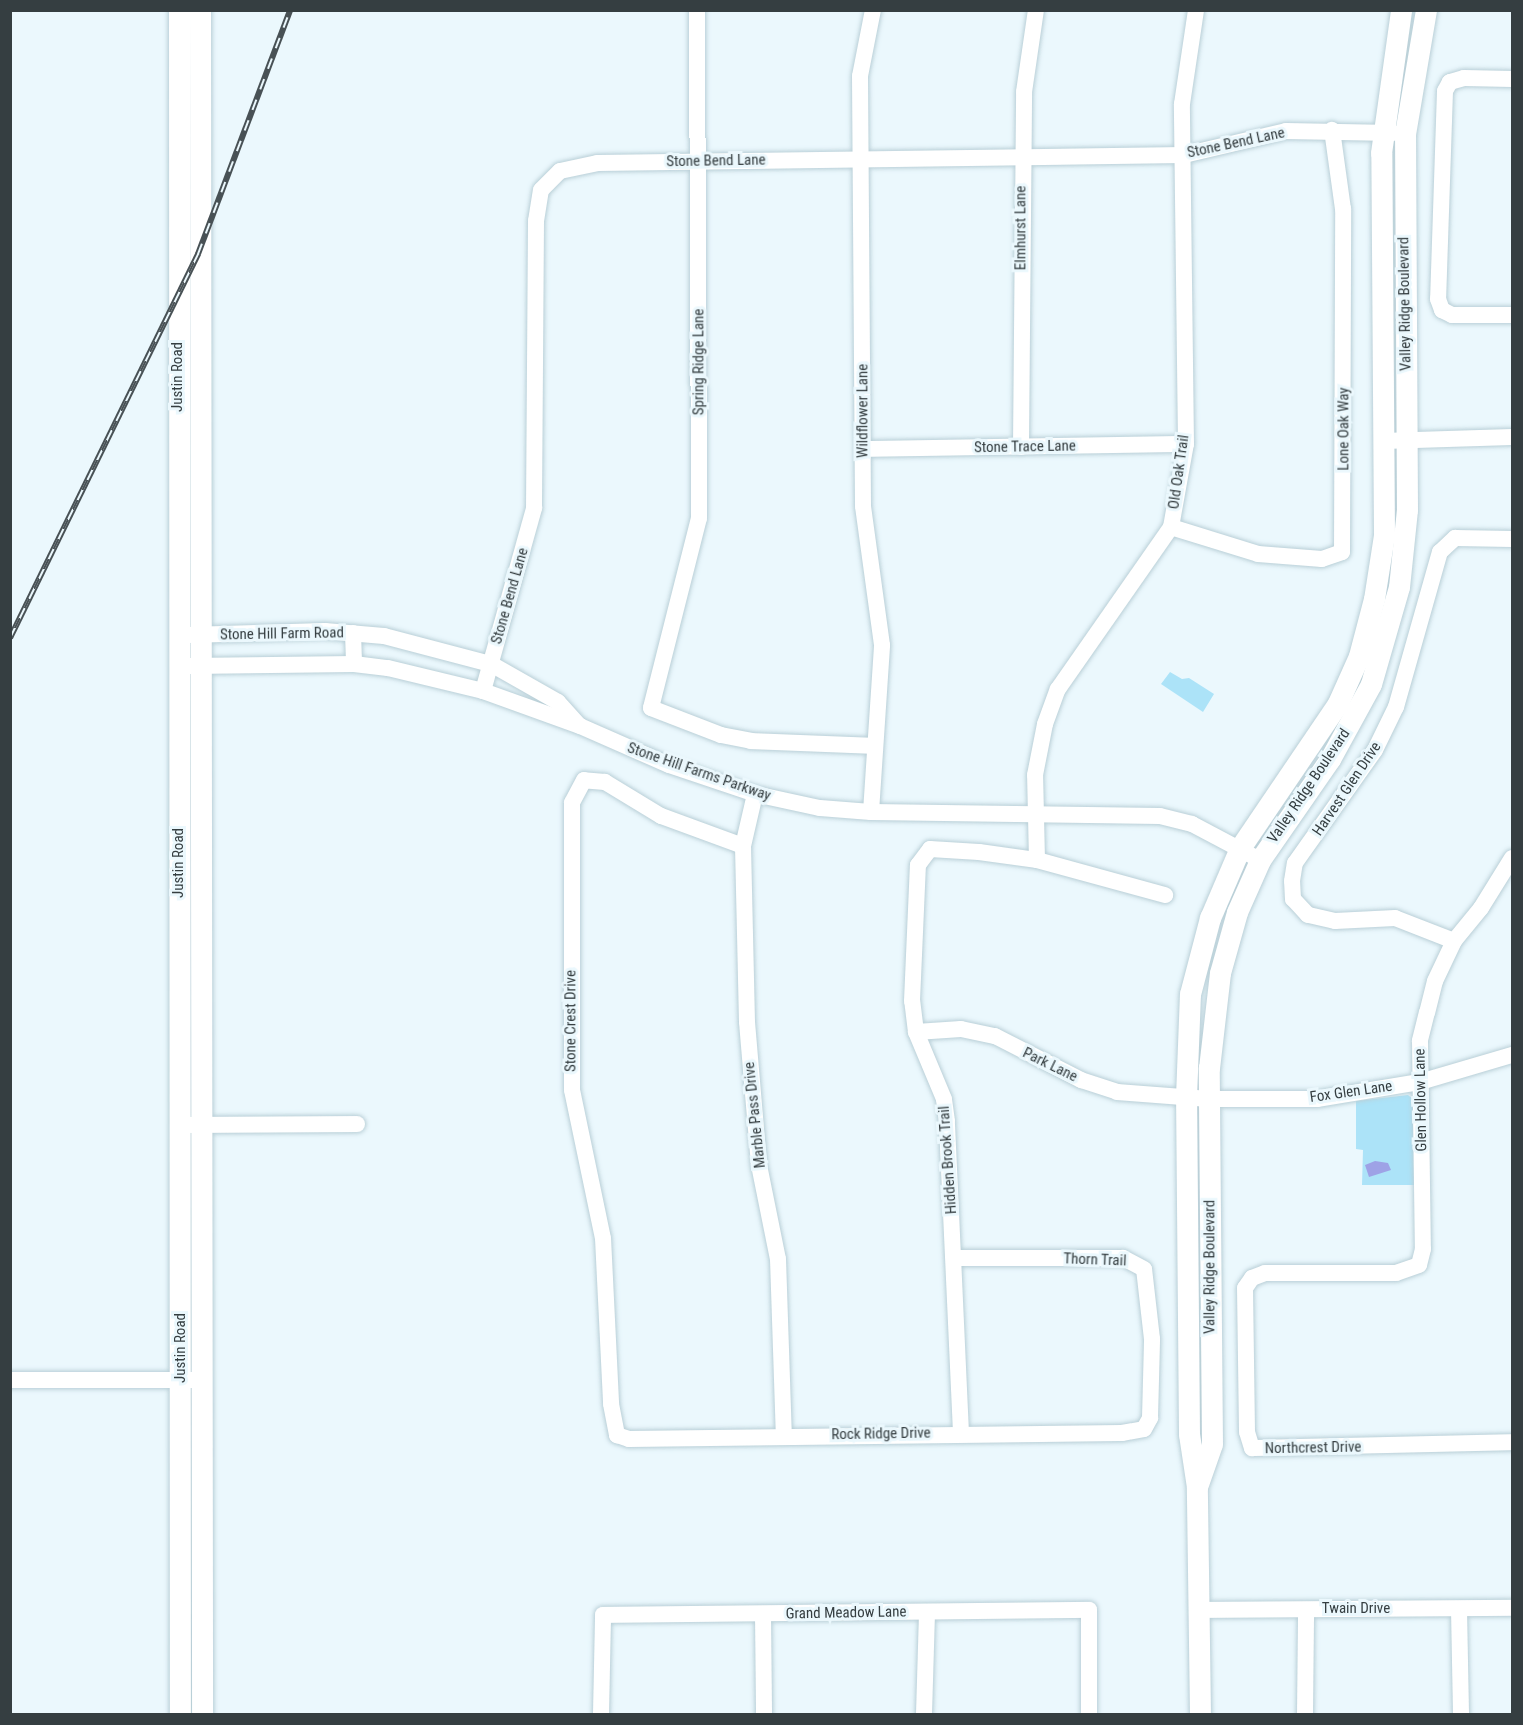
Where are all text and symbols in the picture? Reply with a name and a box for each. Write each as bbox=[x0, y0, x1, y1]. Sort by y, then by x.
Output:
street label: Stone Bend Lane bbox=[1186, 124, 1286, 162]
street label: Stone Bend Lane bbox=[666, 151, 766, 171]
street label: Elmhurst Lane bbox=[1012, 186, 1030, 270]
street label: Valley Ridge Boulevard bbox=[1395, 237, 1415, 371]
street label: Spring Ridge Lane bbox=[690, 309, 708, 415]
street label: Justin Road bbox=[169, 342, 187, 412]
street label: Wildflower Lane bbox=[854, 364, 872, 458]
street label: Lone Oak Way bbox=[1335, 387, 1353, 471]
street label: Old Oak Trail bbox=[1165, 433, 1193, 511]
street label: Stone Trace Lane bbox=[974, 437, 1076, 457]
street label: Stone Bend Lane bbox=[488, 546, 532, 646]
street label: Stone Hill Farm Road bbox=[220, 624, 344, 644]
street label: Valley Ridge Boulevard bbox=[1264, 725, 1354, 847]
street label: Stone Hill Farms Parkway bbox=[625, 739, 773, 805]
street label: Harvest Glen Drive bbox=[1309, 739, 1385, 839]
street label: Justin Road bbox=[170, 828, 188, 898]
street label: Stone Crest Drive bbox=[562, 970, 580, 1072]
street label: Park Lane bbox=[1020, 1044, 1080, 1086]
street label: Glen Hollow Lane bbox=[1411, 1048, 1431, 1152]
street label: Marble Pass Drive bbox=[740, 1061, 770, 1169]
street label: Fox Glen Lane bbox=[1309, 1077, 1393, 1107]
street label: Hidden Brook Trail bbox=[935, 1105, 961, 1215]
street label: Valley Ridge Boulevard bbox=[1201, 1200, 1219, 1334]
street label: Thorn Trail bbox=[1063, 1250, 1127, 1270]
street label: Justin Road bbox=[172, 1313, 190, 1383]
street label: Rock Ridge Drive bbox=[831, 1424, 931, 1444]
street label: Northcrest Drive bbox=[1265, 1438, 1361, 1458]
street label: Twain Drive bbox=[1322, 1600, 1390, 1618]
street label: Grand Meadow Lane bbox=[785, 1603, 907, 1623]

